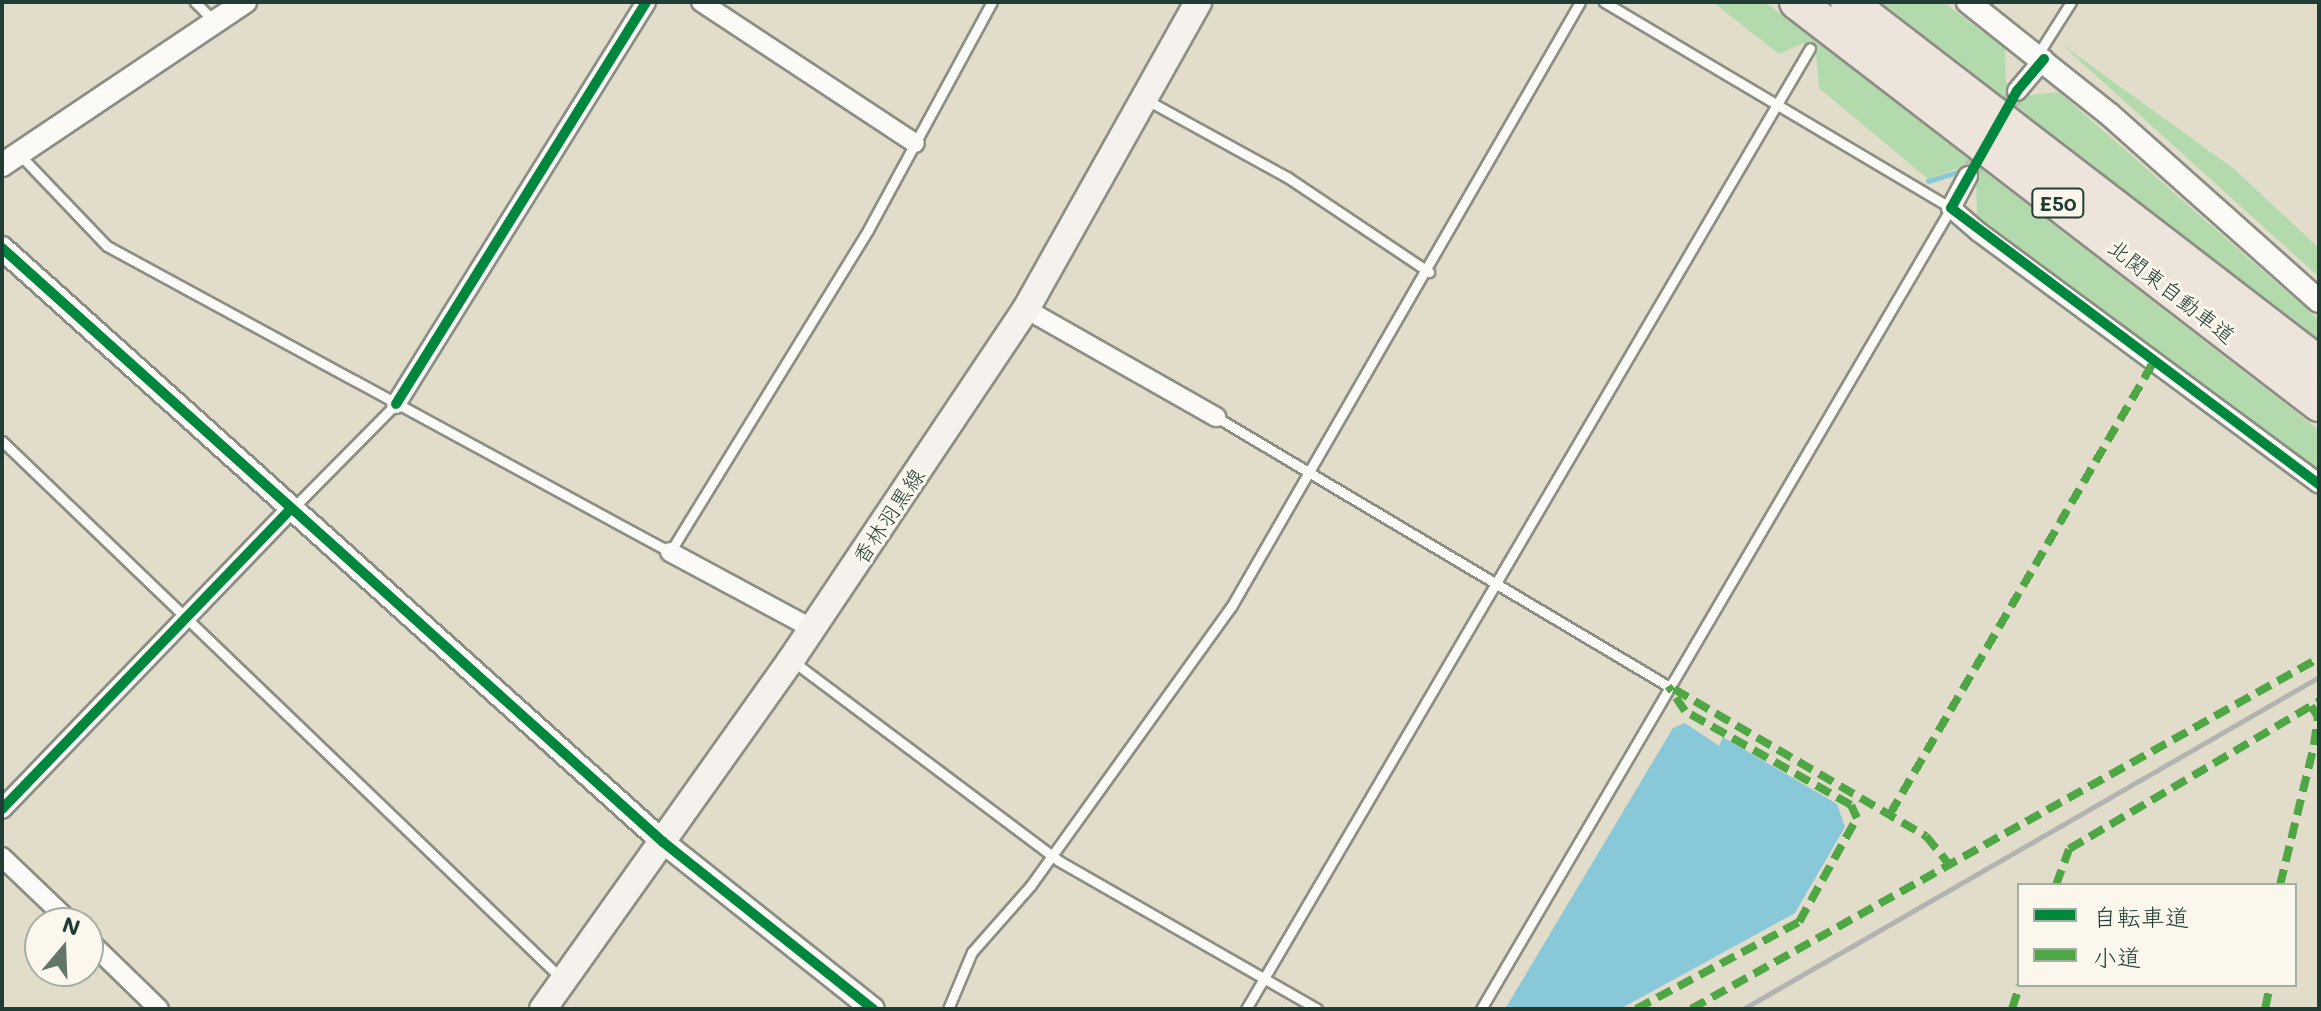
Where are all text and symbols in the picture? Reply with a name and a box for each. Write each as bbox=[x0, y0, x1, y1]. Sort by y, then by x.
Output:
road number: E50 bbox=[2030, 187, 2086, 219]
street label: 北関東自動車道 bbox=[2103, 233, 2241, 349]
street label: 香林羽黒線 bbox=[846, 463, 930, 569]
legend bbox=[2017, 883, 2297, 987]
text: 自転車道 bbox=[2093, 901, 2189, 932]
north arrow bbox=[24, 907, 104, 987]
text: N bbox=[59, 909, 84, 942]
text: 小道 bbox=[2093, 941, 2141, 972]

